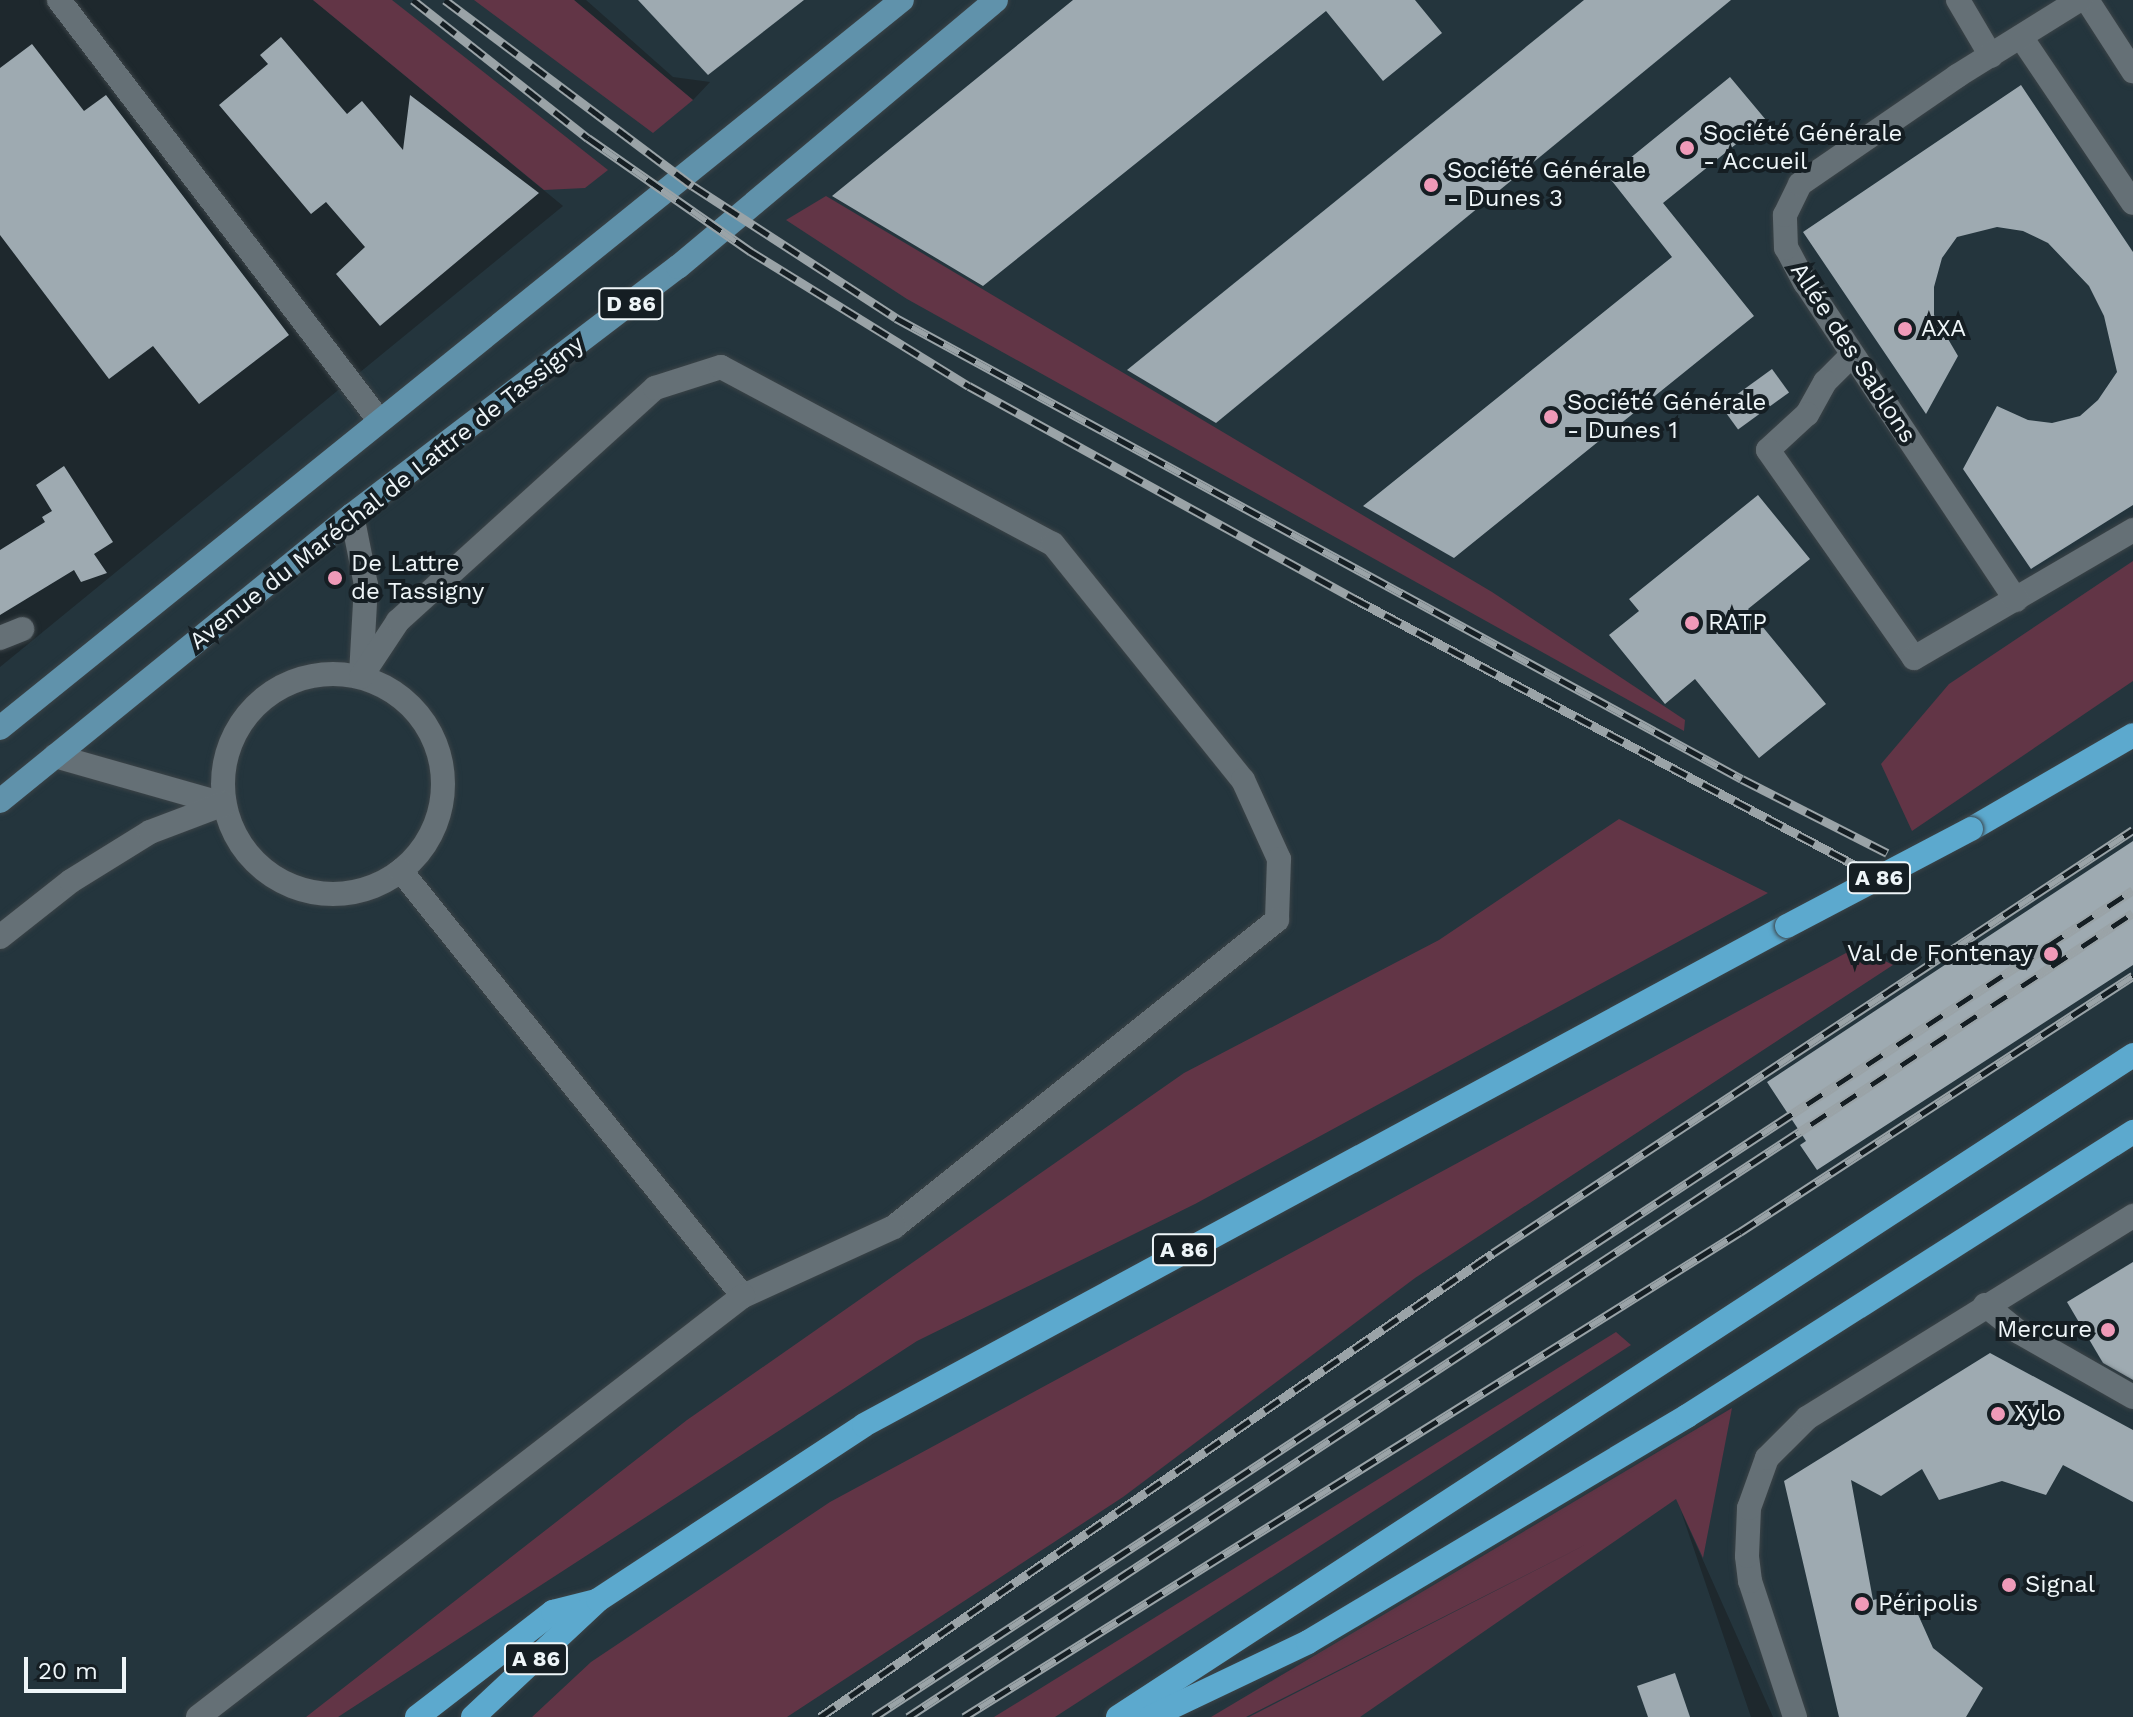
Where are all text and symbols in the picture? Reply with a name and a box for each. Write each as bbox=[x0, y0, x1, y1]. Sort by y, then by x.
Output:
place label: Société Générale - Accueil bbox=[1703, 120, 1902, 176]
marker: Société Générale - Accueil bbox=[1678, 139, 1696, 157]
place label: Société Générale - Dunes 3 bbox=[1447, 157, 1646, 213]
marker: Société Générale - Dunes 3 bbox=[1422, 176, 1440, 194]
street label: Allée des Sablons bbox=[1784, 257, 1922, 449]
road number: D 86 bbox=[597, 286, 665, 322]
place label: AXA bbox=[1921, 315, 1966, 343]
marker: AXA bbox=[1896, 320, 1914, 338]
street label: Avenue du Maréchal de Lattre de Tassigny bbox=[183, 329, 591, 657]
place label: Société Générale - Dunes 1 bbox=[1567, 389, 1766, 445]
marker: Société Générale - Dunes 1 bbox=[1542, 408, 1560, 426]
place label: De Lattre de Tassigny bbox=[351, 550, 485, 606]
marker: De Lattre de Tassigny bbox=[326, 569, 344, 587]
place label: RATP bbox=[1708, 609, 1767, 637]
marker: RATP bbox=[1683, 614, 1701, 632]
road number: A 86 bbox=[1845, 860, 1913, 896]
place label: Val de Fontenay bbox=[1846, 940, 2033, 968]
marker: Val de Fontenay bbox=[2040, 943, 2062, 965]
road number: A 86 bbox=[1150, 1232, 1218, 1268]
place label: Mercure bbox=[1997, 1316, 2092, 1344]
marker: Mercure bbox=[2099, 1321, 2117, 1339]
place label: Xylo bbox=[2014, 1400, 2062, 1428]
marker: Xylo bbox=[1989, 1405, 2007, 1423]
place label: Signal bbox=[2025, 1571, 2095, 1599]
marker: Signal bbox=[2000, 1576, 2018, 1594]
place label: Péripolis bbox=[1878, 1590, 1978, 1618]
marker: Péripolis bbox=[1853, 1595, 1871, 1613]
scale bar bbox=[28, 1641, 130, 1691]
road number: A 86 bbox=[502, 1641, 570, 1677]
text: 20 m bbox=[38, 1657, 98, 1685]

